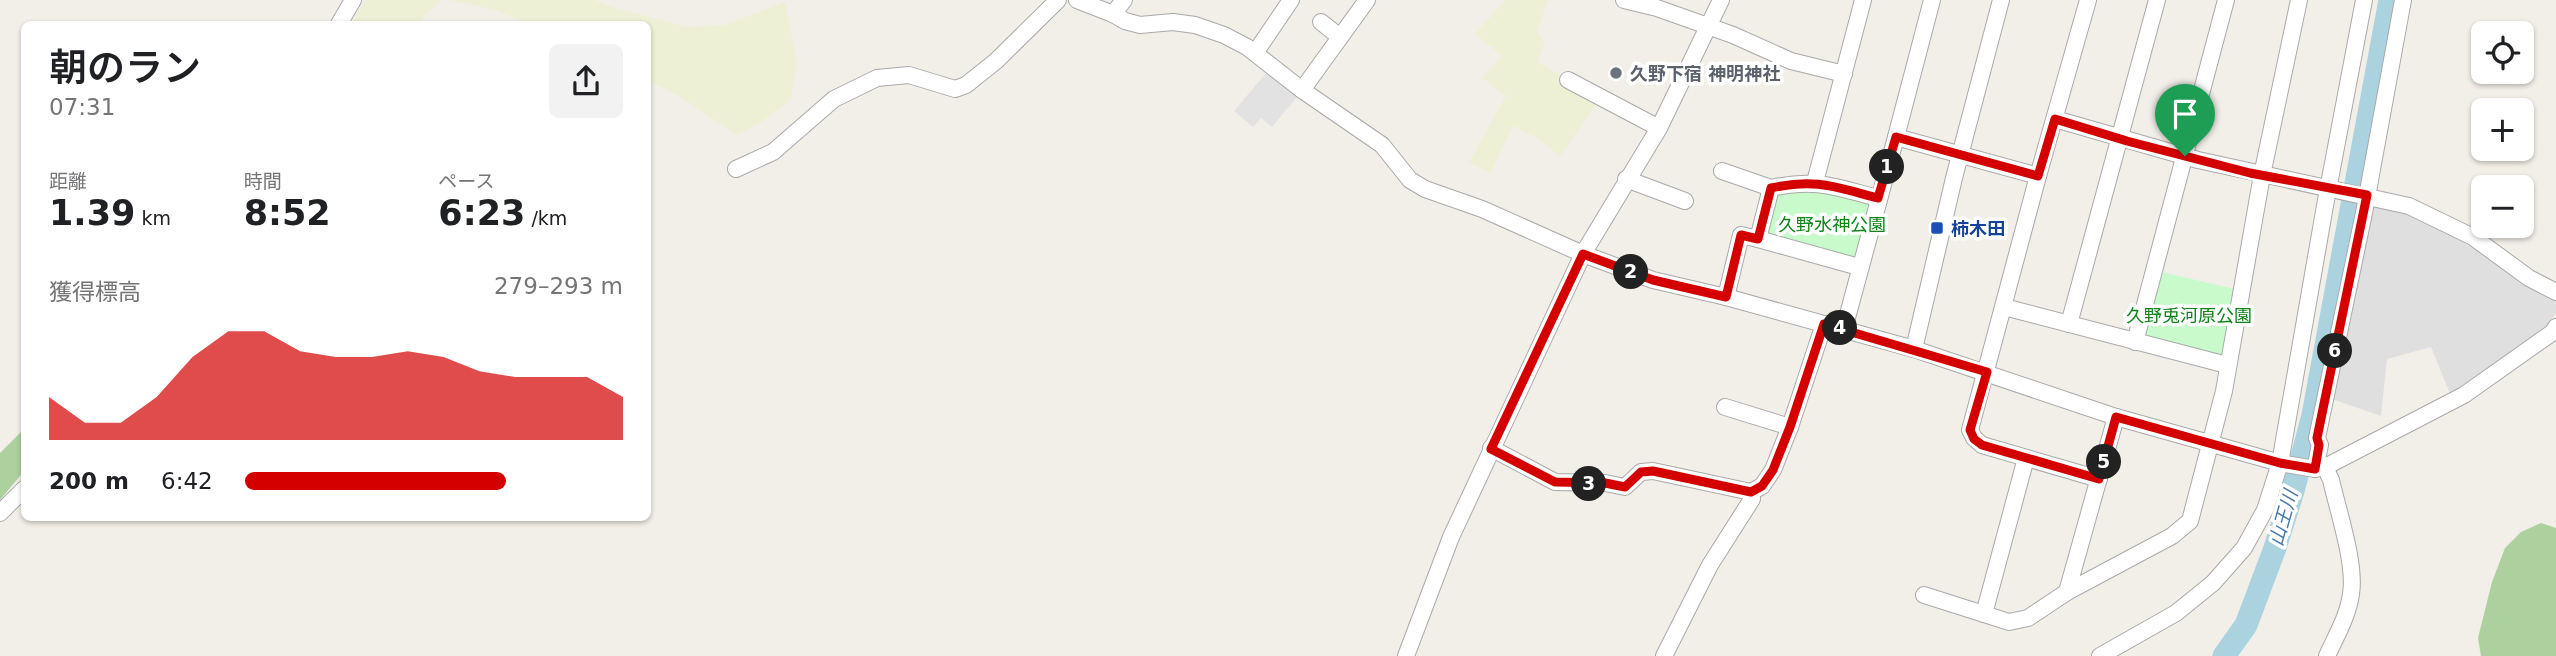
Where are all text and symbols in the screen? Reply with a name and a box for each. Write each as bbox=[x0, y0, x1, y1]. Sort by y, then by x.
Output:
map controls bbox=[2471, 21, 2534, 238]
button: locate bbox=[2471, 21, 2534, 84]
button: share bbox=[549, 44, 623, 118]
text: 朝のラン bbox=[49, 46, 201, 90]
place label: 久野下宿 神明神社 bbox=[1630, 63, 1780, 84]
marker: 久野下宿 神明神社 bbox=[1608, 65, 1624, 81]
pin bbox=[2155, 84, 2215, 156]
text: 07:31 bbox=[49, 94, 115, 120]
icon: arrive bbox=[2166, 95, 2204, 133]
button: + bbox=[2471, 98, 2534, 161]
pin: 1 bbox=[1870, 150, 1904, 184]
text: 1 bbox=[1880, 155, 1893, 177]
text: 距離 bbox=[49, 170, 87, 192]
text: 時間 bbox=[244, 170, 282, 192]
text: ペース bbox=[438, 170, 494, 192]
button: − bbox=[2471, 175, 2534, 238]
text: 1.39 bbox=[49, 193, 135, 233]
text: 8:52 bbox=[244, 193, 331, 233]
text: 6:23 bbox=[438, 193, 525, 233]
text: km bbox=[135, 207, 171, 229]
text: /km bbox=[525, 207, 567, 229]
park label: 久野水神公園 bbox=[1778, 214, 1886, 235]
place label: 柿木田 bbox=[1951, 218, 2005, 239]
marker: 柿木田 bbox=[1929, 220, 1945, 236]
pin: 2 bbox=[1614, 254, 1648, 290]
text: 2 bbox=[1624, 260, 1637, 282]
text: 279–293 m bbox=[494, 273, 623, 299]
text: 獲得標高 bbox=[49, 279, 141, 305]
park label: 久野兎河原公園 bbox=[2126, 305, 2252, 326]
pin: 4 bbox=[1822, 310, 1857, 346]
text: 4 bbox=[1833, 316, 1846, 338]
pin: 6 bbox=[2318, 334, 2352, 368]
text: 6 bbox=[2328, 339, 2341, 361]
pin: 5 bbox=[2086, 444, 2122, 480]
text: 5 bbox=[2097, 450, 2110, 472]
pin: 3 bbox=[1572, 466, 1606, 502]
text: 200 m bbox=[49, 468, 129, 494]
text: 6:42 bbox=[161, 468, 213, 494]
text: 3 bbox=[1582, 472, 1595, 494]
water label: 山王川 bbox=[2265, 486, 2302, 548]

